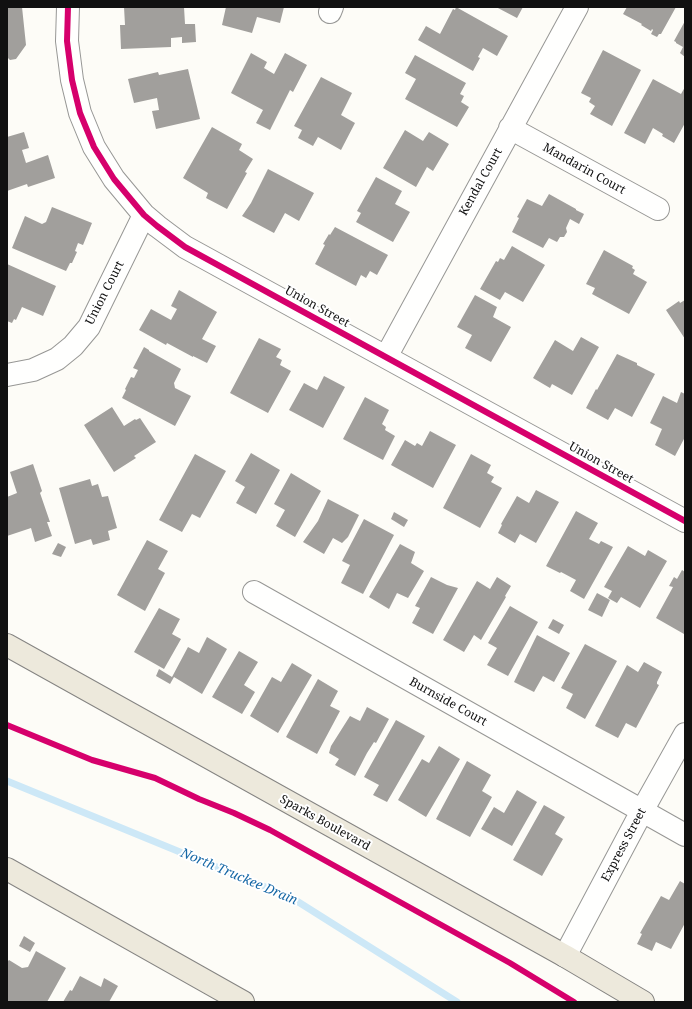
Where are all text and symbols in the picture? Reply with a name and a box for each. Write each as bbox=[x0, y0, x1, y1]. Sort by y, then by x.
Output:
street label: Mandarin Court bbox=[540, 140, 628, 198]
street label: Kendal Court bbox=[457, 146, 505, 218]
street label: Union Court bbox=[83, 259, 127, 327]
street label: Union Street bbox=[282, 283, 352, 331]
street label: Union Street bbox=[566, 439, 636, 487]
street label: Burnside Court bbox=[407, 675, 489, 729]
street label: Sparks Boulevard bbox=[277, 792, 373, 854]
street label: Express Street bbox=[599, 806, 649, 884]
water label: North Truckee Drain bbox=[178, 845, 300, 909]

